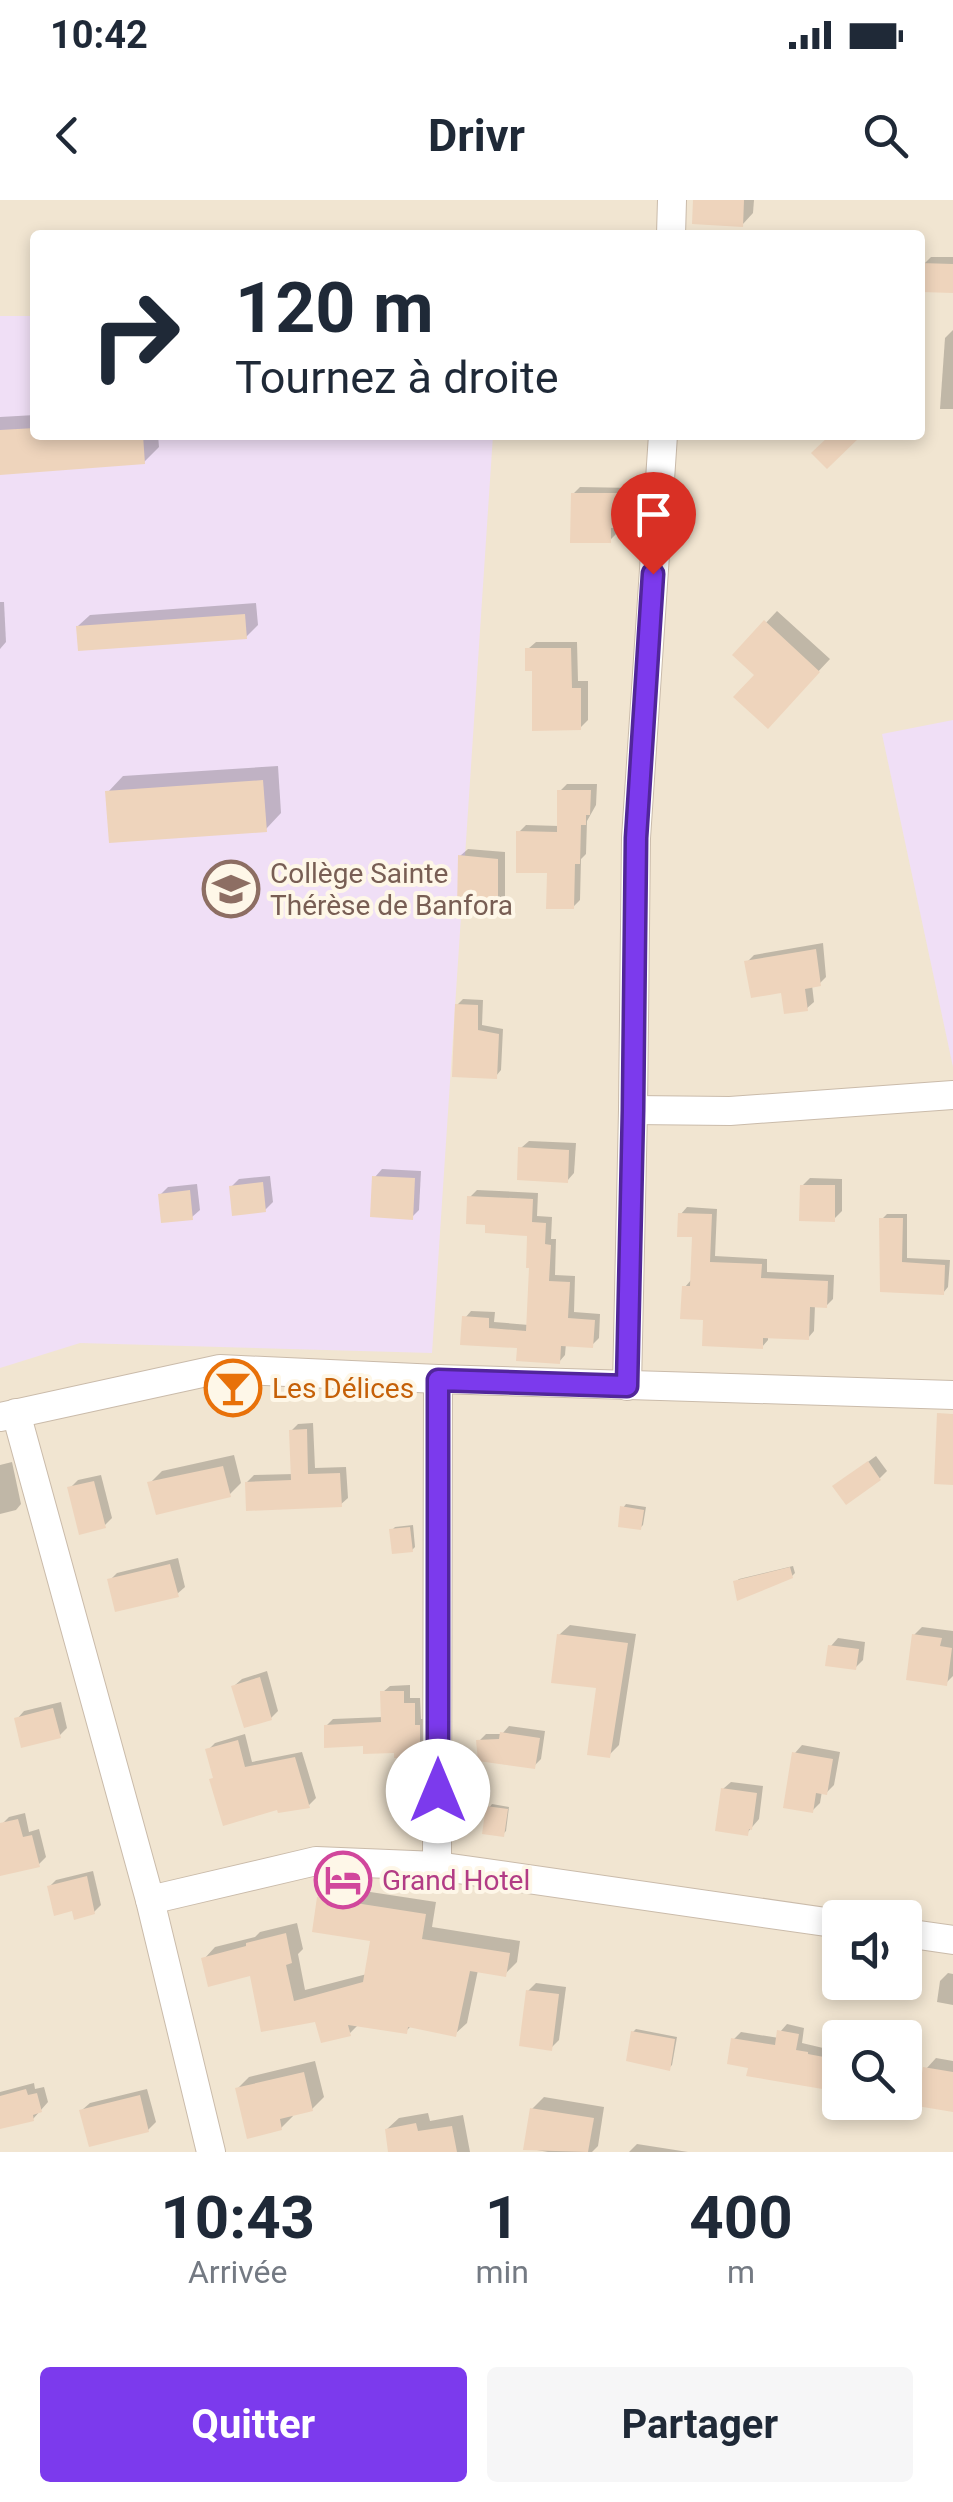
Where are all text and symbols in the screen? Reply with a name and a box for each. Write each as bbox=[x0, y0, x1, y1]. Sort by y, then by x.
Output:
text: 10:42 bbox=[50, 13, 148, 57]
icon: back bbox=[40, 108, 95, 163]
icon: search bbox=[858, 108, 913, 163]
text: Drivr bbox=[428, 109, 525, 162]
text: 120 m bbox=[235, 267, 434, 349]
icon: right bbox=[70, 270, 200, 400]
text: Tournez à droite bbox=[235, 351, 559, 404]
pin bbox=[611, 472, 696, 575]
icon: arrive bbox=[626, 487, 681, 542]
place label: Collège Sainte Thérèse de Banfora bbox=[270, 857, 513, 922]
school or university icon: Collège Sainte Thérèse de Banfora bbox=[201, 859, 261, 919]
bar icon: Les Délices bbox=[203, 1358, 263, 1418]
place label: Les Délices bbox=[272, 1372, 414, 1405]
position arrow bbox=[386, 1739, 490, 1843]
hotel icon: Grand Hotel bbox=[313, 1850, 373, 1910]
place label: Grand Hotel bbox=[382, 1864, 530, 1897]
map controls bbox=[822, 1900, 922, 2120]
button: sound bbox=[822, 1900, 922, 2000]
button: search bbox=[822, 2020, 922, 2120]
text: 10:43 bbox=[160, 2182, 315, 2253]
text: 1 bbox=[485, 2182, 519, 2253]
text: 400 bbox=[689, 2182, 793, 2253]
text: Arrivée bbox=[188, 2253, 287, 2291]
text: min bbox=[475, 2253, 529, 2291]
text: m bbox=[727, 2253, 755, 2291]
button: Quitter bbox=[40, 2367, 467, 2482]
button: Partager bbox=[487, 2367, 913, 2482]

